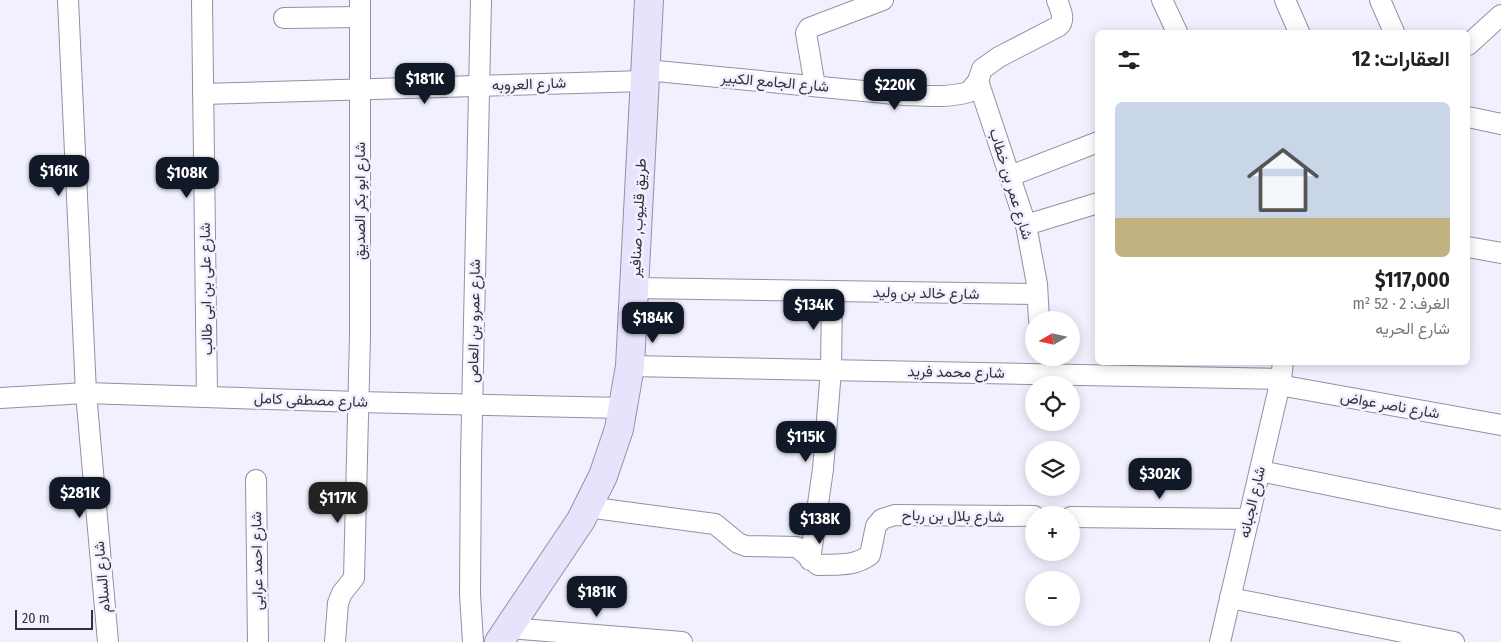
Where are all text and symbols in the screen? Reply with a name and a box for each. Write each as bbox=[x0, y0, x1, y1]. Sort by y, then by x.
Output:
icon: filters bbox=[1115, 46, 1143, 74]
text: العقارات: 12 bbox=[1352, 46, 1450, 72]
pin: $181K bbox=[390, 62, 460, 105]
street label: شارع الجامع الكبير bbox=[719, 68, 830, 98]
pin: $220K bbox=[860, 68, 930, 111]
text: $181K bbox=[406, 69, 444, 88]
street label: شارع العروبه bbox=[491, 74, 567, 96]
text: $220K bbox=[875, 75, 915, 94]
street label: شارع عمر بن خطاب bbox=[984, 126, 1037, 243]
icon: home bbox=[1238, 135, 1328, 225]
street label: شارع ابو بكر الصديق bbox=[351, 142, 371, 260]
pin: $161K bbox=[24, 154, 94, 197]
pin: $108K bbox=[152, 156, 222, 199]
street label: طريق قليوب, صنافير bbox=[626, 157, 651, 279]
text: $161K bbox=[40, 161, 78, 180]
text: $108K bbox=[167, 163, 207, 182]
street label: شارع على بن ابى طالب bbox=[196, 222, 218, 356]
street label: شارع عمرو بن العاص bbox=[464, 259, 486, 383]
text: $117,000 bbox=[1375, 267, 1450, 293]
street label: شارع خالد بن وليد bbox=[872, 283, 980, 305]
pin: $134K bbox=[779, 288, 849, 331]
text: الغرف: 2 · 52 m² bbox=[1352, 294, 1450, 313]
text: $134K bbox=[794, 295, 834, 314]
pin: $184K bbox=[618, 302, 688, 344]
text: $184K bbox=[633, 308, 673, 327]
north arrow bbox=[1025, 311, 1080, 366]
map controls bbox=[1025, 311, 1080, 626]
text: شارع الحريه bbox=[1375, 319, 1450, 338]
street label: شارع محمد فريد bbox=[907, 362, 1005, 384]
button: locate bbox=[1025, 376, 1080, 431]
street label: شارع ناصر عواض bbox=[1339, 387, 1441, 425]
street label: شارع مصطفى كامل bbox=[254, 389, 368, 413]
pin: $115K bbox=[771, 420, 841, 463]
text: $115K bbox=[787, 427, 825, 446]
button: layers bbox=[1025, 441, 1080, 496]
pin: $302K bbox=[1125, 458, 1195, 500]
text: $302K bbox=[1140, 464, 1180, 483]
street label: شارع الجبانه bbox=[1235, 464, 1271, 540]
pin: $281K bbox=[45, 476, 115, 519]
pin: $117K bbox=[303, 482, 373, 524]
text: $281K bbox=[60, 483, 100, 502]
text: $117K bbox=[320, 488, 356, 507]
pin: $138K bbox=[785, 502, 855, 545]
street label: شارع بلال بن رباح bbox=[902, 506, 1004, 528]
button: + bbox=[1025, 506, 1080, 561]
text: $138K bbox=[800, 509, 840, 528]
street label: شارع احمد عرابى bbox=[247, 511, 269, 611]
street label: شارع السلام bbox=[90, 540, 116, 614]
button: − bbox=[1025, 571, 1080, 626]
pin: $181K bbox=[562, 576, 632, 618]
text: $181K bbox=[578, 582, 616, 601]
scale bar bbox=[15, 607, 92, 630]
text: 20 m bbox=[22, 610, 50, 627]

